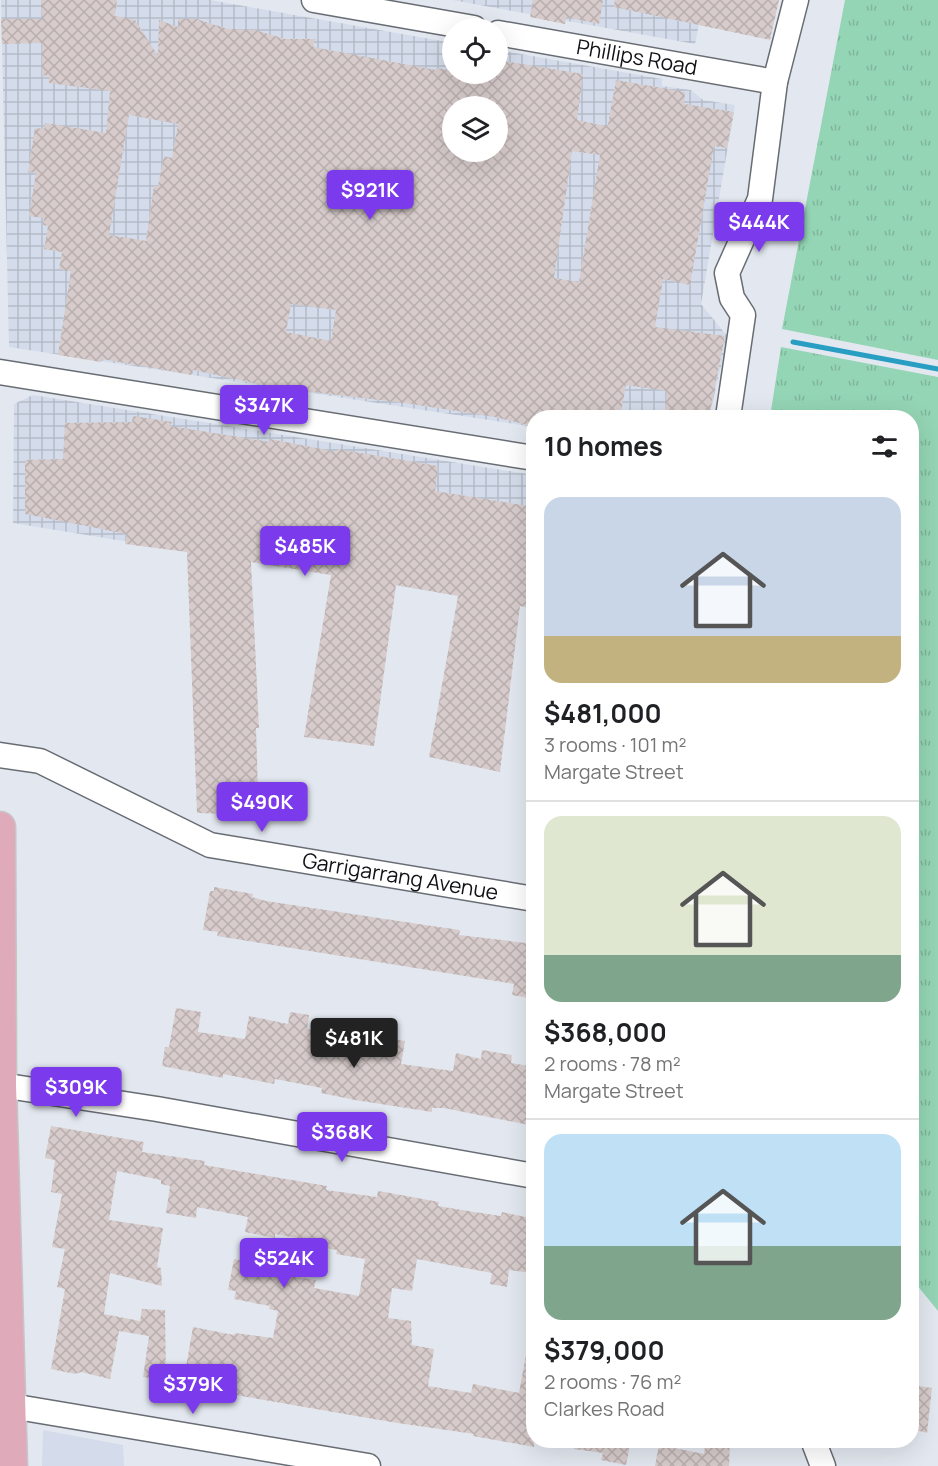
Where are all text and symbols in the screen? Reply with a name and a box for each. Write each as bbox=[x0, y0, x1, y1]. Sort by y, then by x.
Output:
map controls bbox=[442, 18, 508, 162]
button: locate bbox=[442, 18, 508, 84]
street label: Phillips Road bbox=[574, 32, 700, 81]
button: layers bbox=[442, 96, 508, 162]
pin: $921K bbox=[328, 170, 412, 221]
text: $921K bbox=[341, 176, 399, 203]
pin: $444K bbox=[717, 202, 801, 253]
text: $444K bbox=[728, 208, 790, 235]
pin: $347K bbox=[222, 385, 306, 436]
text: $347K bbox=[234, 391, 294, 418]
text: 10 homes bbox=[544, 428, 663, 464]
icon: filters bbox=[868, 430, 901, 463]
pin: $485K bbox=[263, 526, 347, 577]
text: $485K bbox=[274, 532, 336, 559]
icon: home bbox=[669, 536, 777, 644]
text: $481,000 bbox=[544, 695, 662, 731]
text: 3 rooms · 101 m² bbox=[544, 731, 686, 758]
text: Margate Street bbox=[544, 758, 684, 785]
pin: $490K bbox=[220, 782, 304, 833]
text: $490K bbox=[231, 788, 293, 815]
street label: Garrigarrang Avenue bbox=[300, 846, 500, 906]
icon: home bbox=[669, 855, 777, 963]
text: $368,000 bbox=[544, 1014, 667, 1050]
pin: $481K bbox=[312, 1018, 396, 1069]
text: $481K bbox=[325, 1024, 383, 1051]
text: 2 rooms · 78 m² bbox=[544, 1050, 681, 1077]
pin: $309K bbox=[34, 1067, 118, 1118]
text: $309K bbox=[45, 1073, 107, 1100]
text: Margate Street bbox=[544, 1077, 684, 1104]
pin: $368K bbox=[300, 1112, 384, 1163]
text: $368K bbox=[311, 1118, 373, 1145]
icon: home bbox=[669, 1173, 777, 1281]
pin: $524K bbox=[242, 1238, 326, 1289]
text: $524K bbox=[254, 1244, 314, 1271]
text: $379,000 bbox=[544, 1332, 665, 1368]
pin: $379K bbox=[151, 1364, 235, 1415]
text: 2 rooms · 76 m² bbox=[544, 1368, 681, 1395]
text: $379K bbox=[163, 1370, 223, 1397]
text: Clarkes Road bbox=[544, 1395, 665, 1422]

